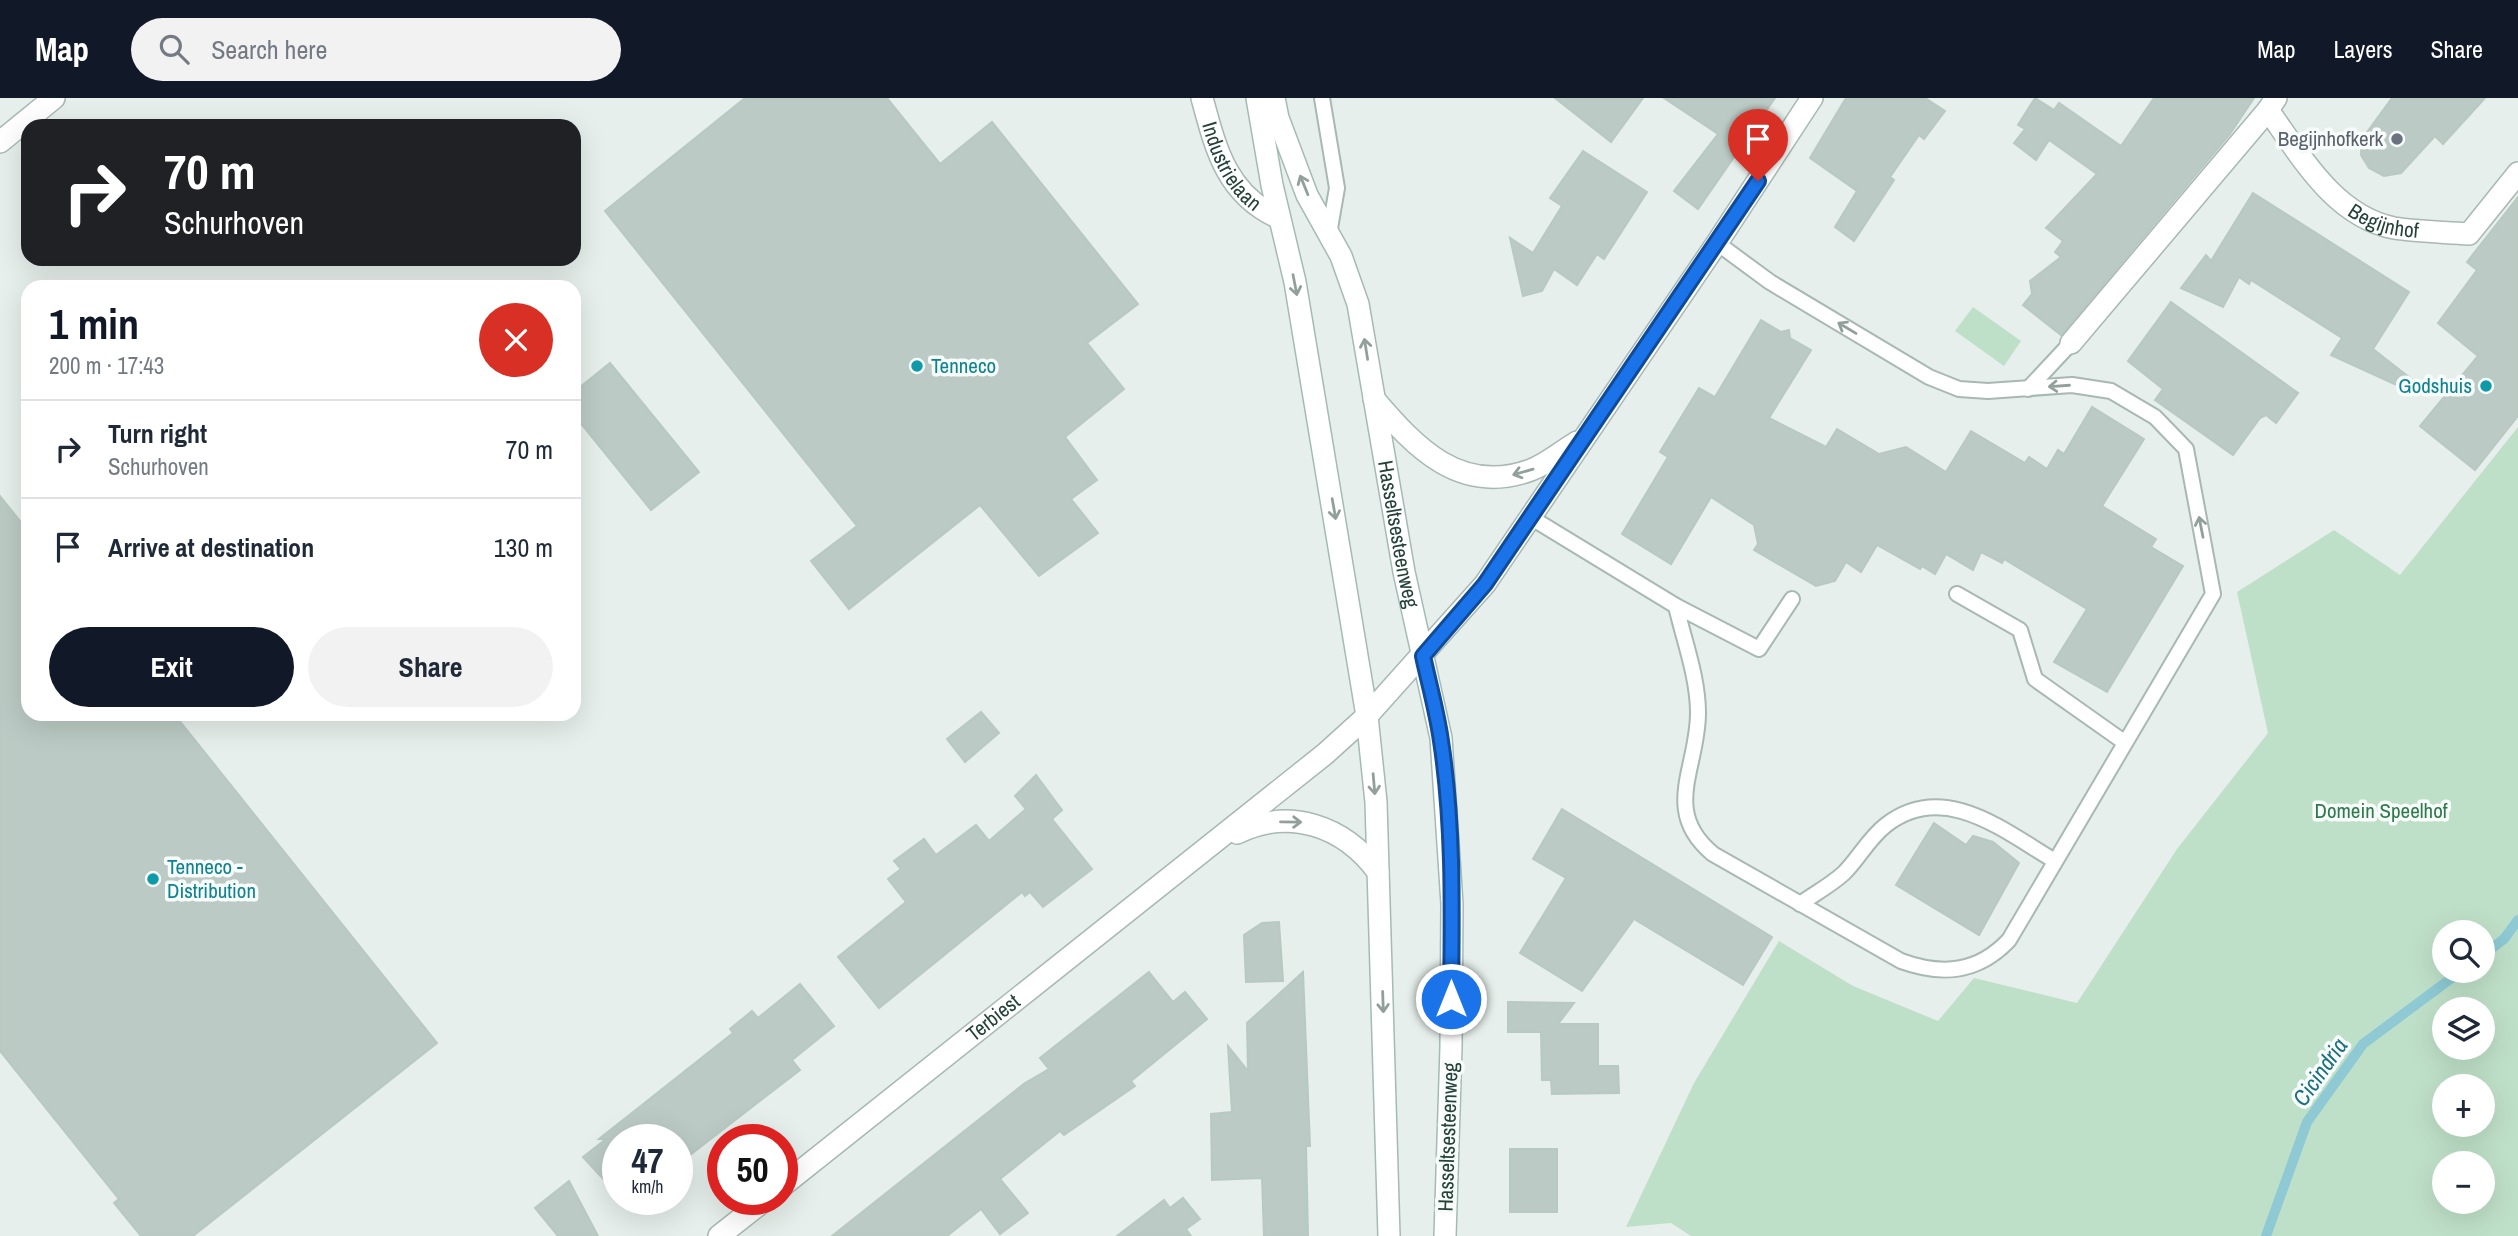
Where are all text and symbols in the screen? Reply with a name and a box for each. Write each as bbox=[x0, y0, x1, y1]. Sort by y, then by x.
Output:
search box bbox=[131, 18, 621, 81]
text: Map bbox=[35, 27, 89, 71]
icon: search bbox=[155, 30, 193, 68]
text: Search here bbox=[211, 32, 327, 67]
text: Map bbox=[2257, 33, 2295, 65]
text: Layers bbox=[2333, 33, 2392, 65]
text: Share bbox=[2430, 33, 2483, 65]
pin bbox=[1728, 109, 1788, 181]
street label: Industrielaan bbox=[1195, 118, 1268, 217]
icon: arrive bbox=[1739, 120, 1777, 158]
place label: Begijnhofkerk bbox=[2278, 124, 2383, 153]
marker: Begijnhofkerk bbox=[2389, 131, 2405, 147]
text: 70 m bbox=[164, 138, 256, 204]
icon: right bbox=[49, 147, 140, 238]
one-way arrow bbox=[1296, 175, 1309, 197]
street label: Begijnhof bbox=[2343, 196, 2420, 245]
text: Schurhoven bbox=[164, 201, 304, 244]
one-way arrow bbox=[1289, 273, 1303, 296]
text: 1 min bbox=[49, 296, 139, 352]
button: close bbox=[479, 303, 553, 377]
one-way arrow bbox=[1838, 321, 1858, 335]
one-way arrow bbox=[1359, 338, 1372, 361]
text: 200 m · 17:43 bbox=[49, 350, 164, 381]
place label: Tenneco bbox=[931, 351, 996, 380]
marker: Tenneco bbox=[909, 358, 925, 374]
place label: Godshuis bbox=[2398, 371, 2472, 400]
marker: Godshuis bbox=[2478, 378, 2494, 394]
one-way arrow bbox=[2048, 380, 2071, 393]
text: Turn right bbox=[108, 416, 207, 451]
icon: right bbox=[49, 430, 87, 468]
text: 70 m bbox=[506, 432, 553, 467]
text: Schurhoven bbox=[108, 451, 209, 482]
street label: Hasseltsesteenweg bbox=[1371, 458, 1427, 611]
one-way arrow bbox=[1512, 466, 1535, 479]
one-way arrow bbox=[1328, 497, 1341, 520]
one-way arrow bbox=[2193, 516, 2207, 539]
icon: arrive bbox=[49, 528, 87, 566]
text: Arrive at destination bbox=[108, 530, 314, 565]
text: 130 m bbox=[494, 530, 553, 565]
button: Exit bbox=[49, 627, 294, 707]
button: Share bbox=[308, 627, 553, 707]
one-way arrow bbox=[1368, 772, 1381, 795]
park label: Domein Speelhof bbox=[2314, 796, 2448, 825]
one-way arrow bbox=[1279, 815, 1302, 829]
place label: Tenneco - Distribution bbox=[167, 852, 256, 905]
marker: Tenneco - Distribution bbox=[145, 871, 161, 887]
map controls bbox=[2432, 920, 2495, 1214]
button: search bbox=[2432, 920, 2495, 983]
position arrow bbox=[1414, 962, 1488, 1036]
street label: Terbiest bbox=[960, 987, 1026, 1048]
one-way arrow bbox=[1376, 990, 1389, 1013]
button: layers bbox=[2432, 997, 2495, 1060]
water label: Cicindria bbox=[2285, 1031, 2354, 1112]
street label: Hasseltsesteenweg bbox=[1430, 1061, 1465, 1212]
button: + bbox=[2432, 1074, 2495, 1137]
speed limit sign: 50 bbox=[707, 1124, 798, 1215]
text: 47 bbox=[632, 1137, 663, 1184]
button: − bbox=[2432, 1151, 2495, 1214]
text: km/h bbox=[632, 1174, 664, 1199]

